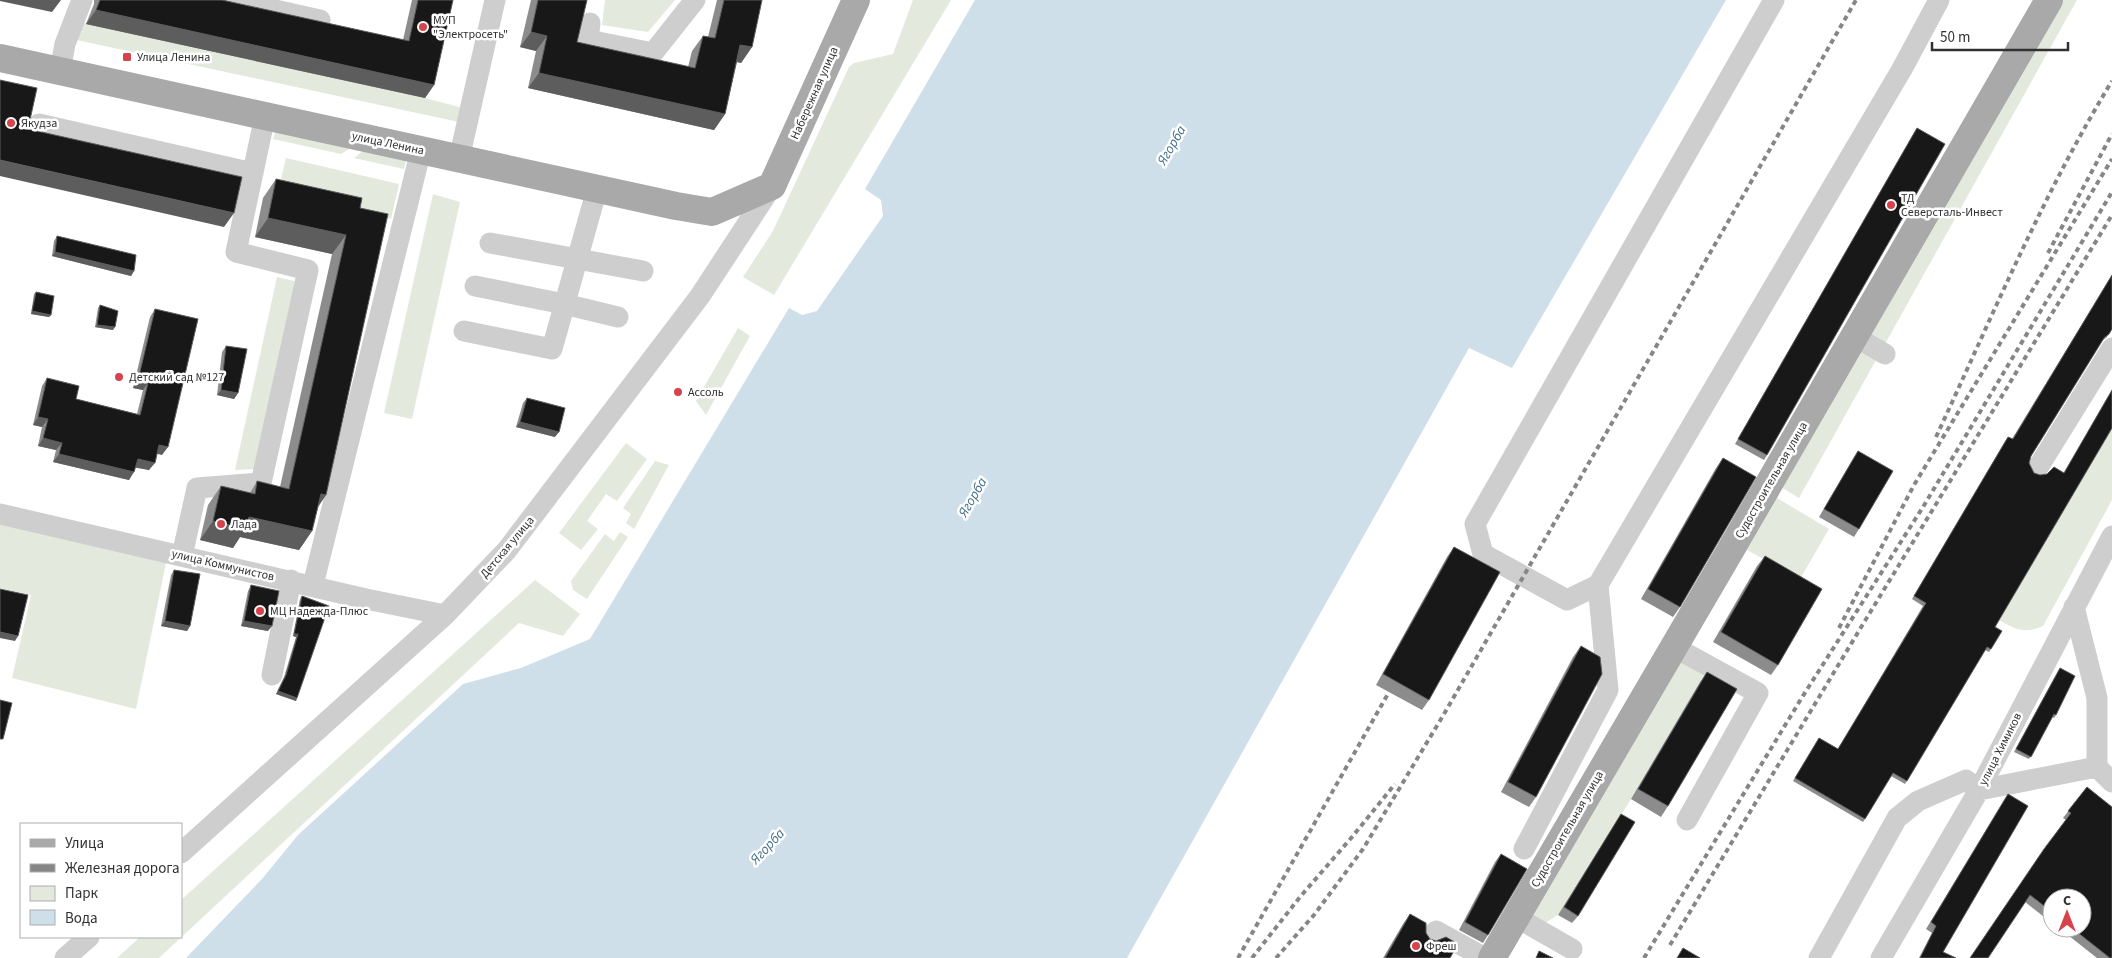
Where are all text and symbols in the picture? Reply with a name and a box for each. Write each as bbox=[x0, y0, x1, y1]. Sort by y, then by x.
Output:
place label: МУП "Электросеть" bbox=[433, 12, 508, 43]
scale bar bbox=[1932, 20, 2068, 52]
marker: МУП "Электросеть" bbox=[417, 21, 429, 33]
text: 50 m bbox=[1940, 27, 1970, 48]
street label: Набережная улица bbox=[786, 44, 843, 142]
place label: Улица Ленина bbox=[137, 49, 210, 66]
marker: Улица Ленина bbox=[121, 51, 133, 63]
place label: Якудза bbox=[21, 115, 57, 132]
marker: Якудза bbox=[5, 117, 17, 129]
water label: Ягорба bbox=[1152, 122, 1191, 170]
street label: улица Ленина bbox=[350, 128, 426, 159]
place label: ТД Северсталь-Инвест bbox=[1901, 190, 2003, 221]
marker: ТД Северсталь-Инвест bbox=[1885, 199, 1897, 211]
place label: Детский сад №127 bbox=[129, 369, 224, 386]
marker: Детский сад №127 bbox=[113, 371, 125, 383]
place label: Ассоль bbox=[688, 384, 724, 401]
marker: Ассоль bbox=[672, 386, 684, 398]
street label: Судостроительная улица bbox=[1731, 419, 1812, 542]
water label: Ягорба bbox=[953, 474, 992, 522]
street label: Детская улица bbox=[476, 513, 538, 582]
place label: Лада bbox=[231, 516, 257, 533]
marker: Лада bbox=[215, 518, 227, 530]
street label: улица Коммунистов bbox=[170, 545, 276, 586]
place label: МЦ Надежда-Плюс bbox=[270, 603, 369, 620]
marker: МЦ Надежда-Плюс bbox=[254, 605, 266, 617]
street label: улица Химиков bbox=[1975, 710, 2026, 789]
street label: Судостроительная улица bbox=[1527, 768, 1608, 891]
legend bbox=[20, 823, 182, 938]
water label: Ягорба bbox=[745, 824, 790, 870]
text: Улица bbox=[65, 833, 104, 854]
text: Железная дорога bbox=[65, 858, 180, 879]
text: Парк bbox=[65, 883, 99, 904]
north arrow bbox=[2042, 888, 2092, 938]
text: С bbox=[2063, 891, 2071, 911]
text: Вода bbox=[65, 908, 98, 929]
place label: Фреш bbox=[1426, 938, 1456, 955]
marker: Фреш bbox=[1410, 940, 1422, 952]

